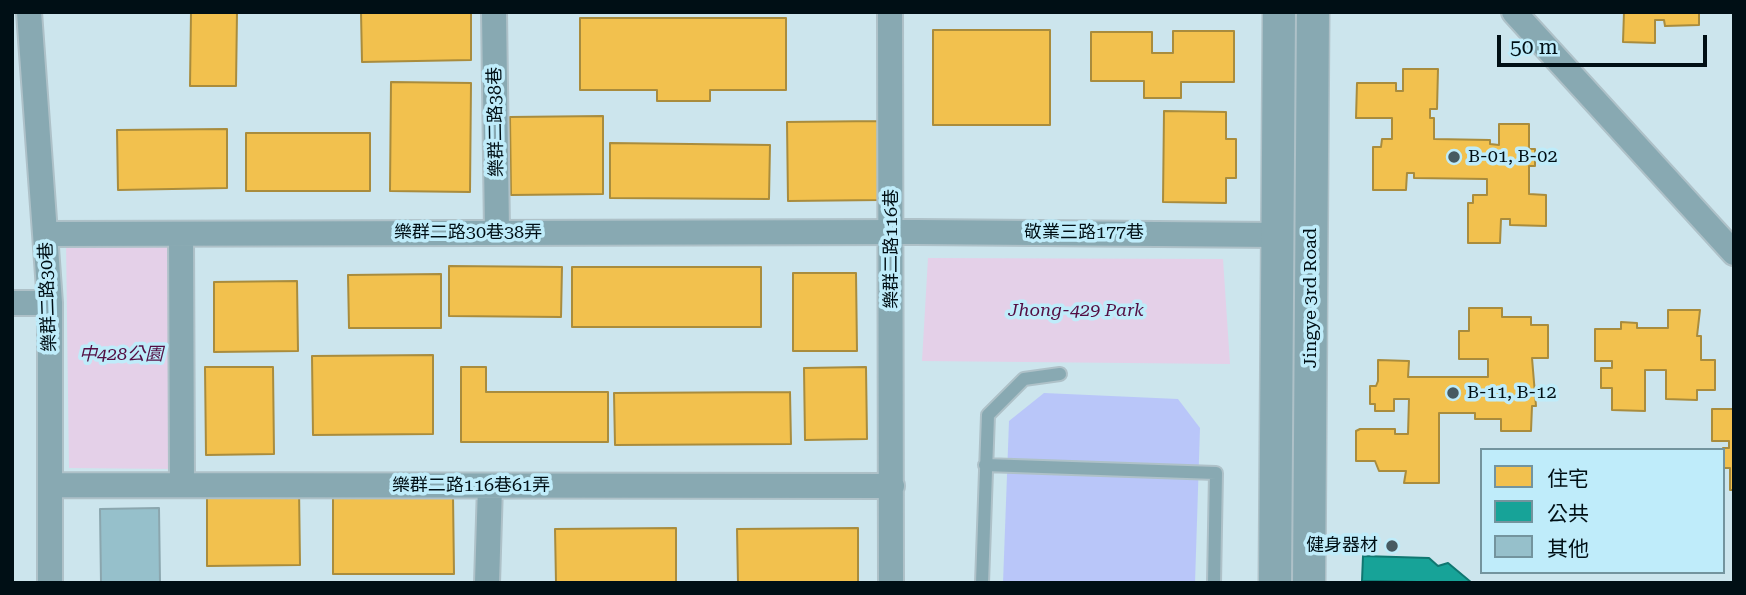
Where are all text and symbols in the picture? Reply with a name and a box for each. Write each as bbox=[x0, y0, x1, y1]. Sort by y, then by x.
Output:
scale bar bbox=[1501, 21, 1711, 65]
text: 50 m bbox=[1510, 35, 1558, 59]
street label: 樂群二路38巷 bbox=[484, 67, 508, 177]
place label: B-01, B-02 bbox=[1468, 146, 1557, 168]
marker: B-01, B-02 bbox=[1446, 149, 1462, 165]
street label: 樂群二路116巷 bbox=[881, 189, 903, 309]
street label: 樂群二路30巷38弄 bbox=[394, 222, 542, 244]
street label: 敬業三路177巷 bbox=[1024, 222, 1144, 244]
street label: Jingye 3rd Road bbox=[1300, 228, 1322, 368]
street label: 樂群二路30巷 bbox=[35, 242, 61, 352]
park label: Jhong-429 Park bbox=[1008, 300, 1144, 322]
park label: 中428公園 bbox=[79, 344, 163, 366]
place label: B-11, B-12 bbox=[1467, 382, 1556, 404]
marker: B-11, B-12 bbox=[1445, 385, 1461, 401]
legend bbox=[1480, 448, 1725, 574]
text: 住宅 bbox=[1547, 467, 1589, 491]
street label: 樂群二路116巷61弄 bbox=[392, 475, 550, 497]
text: 公共 bbox=[1547, 502, 1589, 526]
place label: 健身器材 bbox=[1306, 535, 1378, 557]
text: 其他 bbox=[1547, 537, 1589, 561]
marker: 健身器材 bbox=[1384, 538, 1400, 554]

